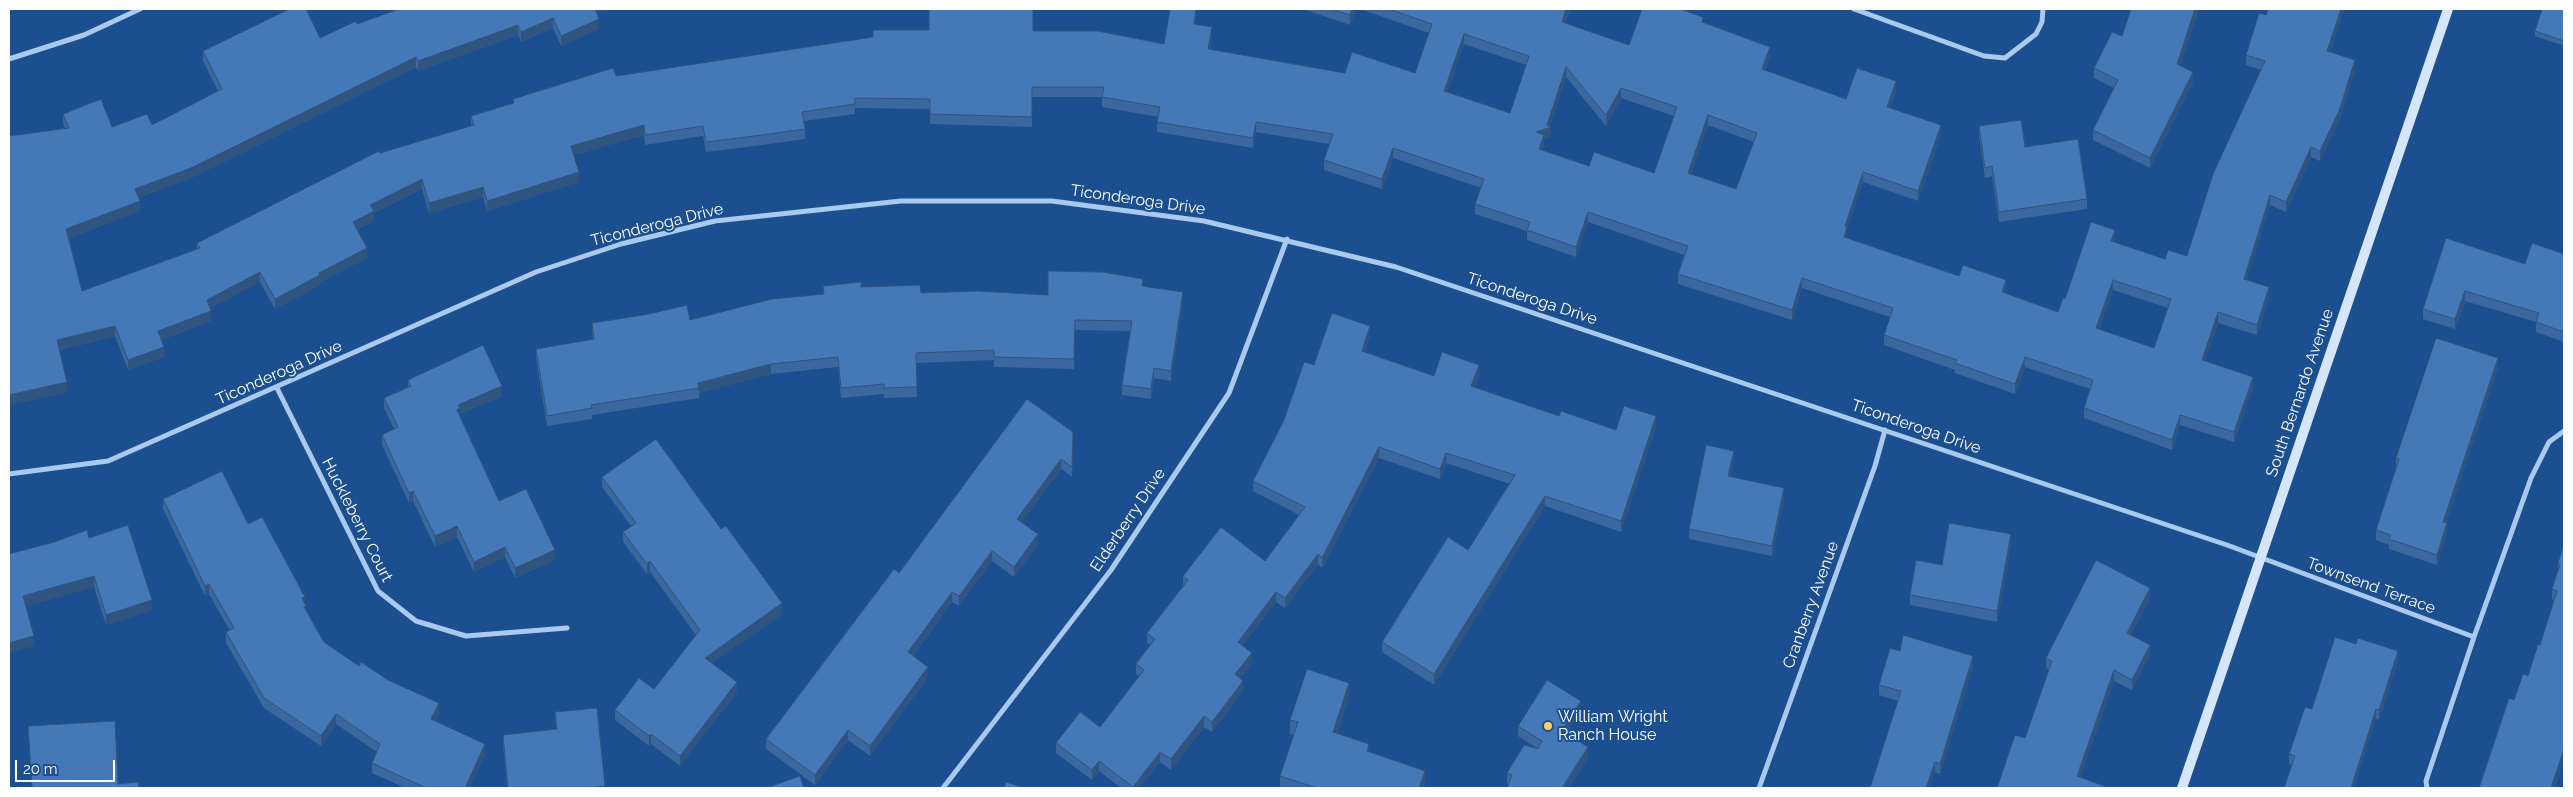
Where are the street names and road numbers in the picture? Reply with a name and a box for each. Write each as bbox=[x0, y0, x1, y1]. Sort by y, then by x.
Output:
street label: Ticonderoga Drive bbox=[1069, 181, 1207, 219]
street label: Ticonderoga Drive bbox=[589, 199, 725, 251]
street label: Ticonderoga Drive bbox=[1464, 269, 1600, 329]
street label: South Bernardo Avenue bbox=[2262, 307, 2338, 479]
street label: Ticonderoga Drive bbox=[213, 337, 345, 409]
street label: Ticonderoga Drive bbox=[1849, 396, 1983, 458]
street label: Huckleberry Court bbox=[317, 455, 397, 585]
street label: Elderberry Drive bbox=[1086, 465, 1170, 575]
street label: Cranberry Avenue bbox=[1779, 539, 1843, 671]
street label: Townsend Terrace bbox=[2304, 554, 2438, 618]

